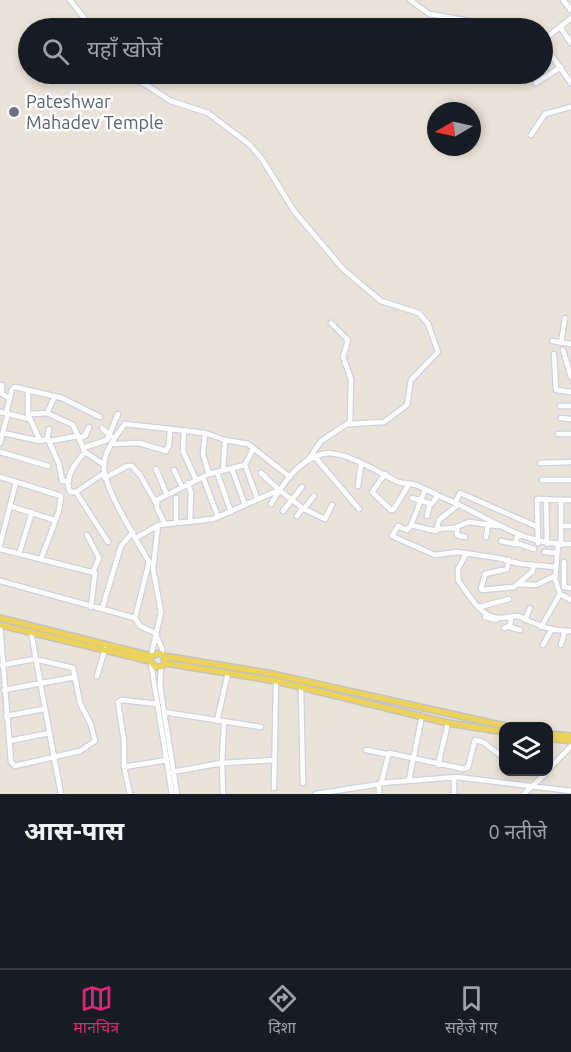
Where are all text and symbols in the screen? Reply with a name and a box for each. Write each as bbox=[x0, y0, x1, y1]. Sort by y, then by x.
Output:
search box bbox=[18, 18, 553, 84]
icon: search bbox=[39, 35, 72, 68]
text: यहाँ खोजें bbox=[87, 36, 162, 61]
place label: Pateshwar Mahadev Temple bbox=[26, 91, 164, 132]
north arrow bbox=[427, 102, 481, 156]
marker: Pateshwar Mahadev Temple bbox=[7, 105, 21, 119]
map controls bbox=[499, 722, 553, 776]
button: layers bbox=[499, 722, 553, 776]
text: आस-पास bbox=[24, 816, 124, 845]
text: 0 नतीजे bbox=[489, 820, 547, 843]
tab: मानचित्र bbox=[73, 982, 119, 1040]
tab: दिशा bbox=[266, 982, 299, 1040]
tab: सहेजे गए bbox=[445, 982, 498, 1040]

